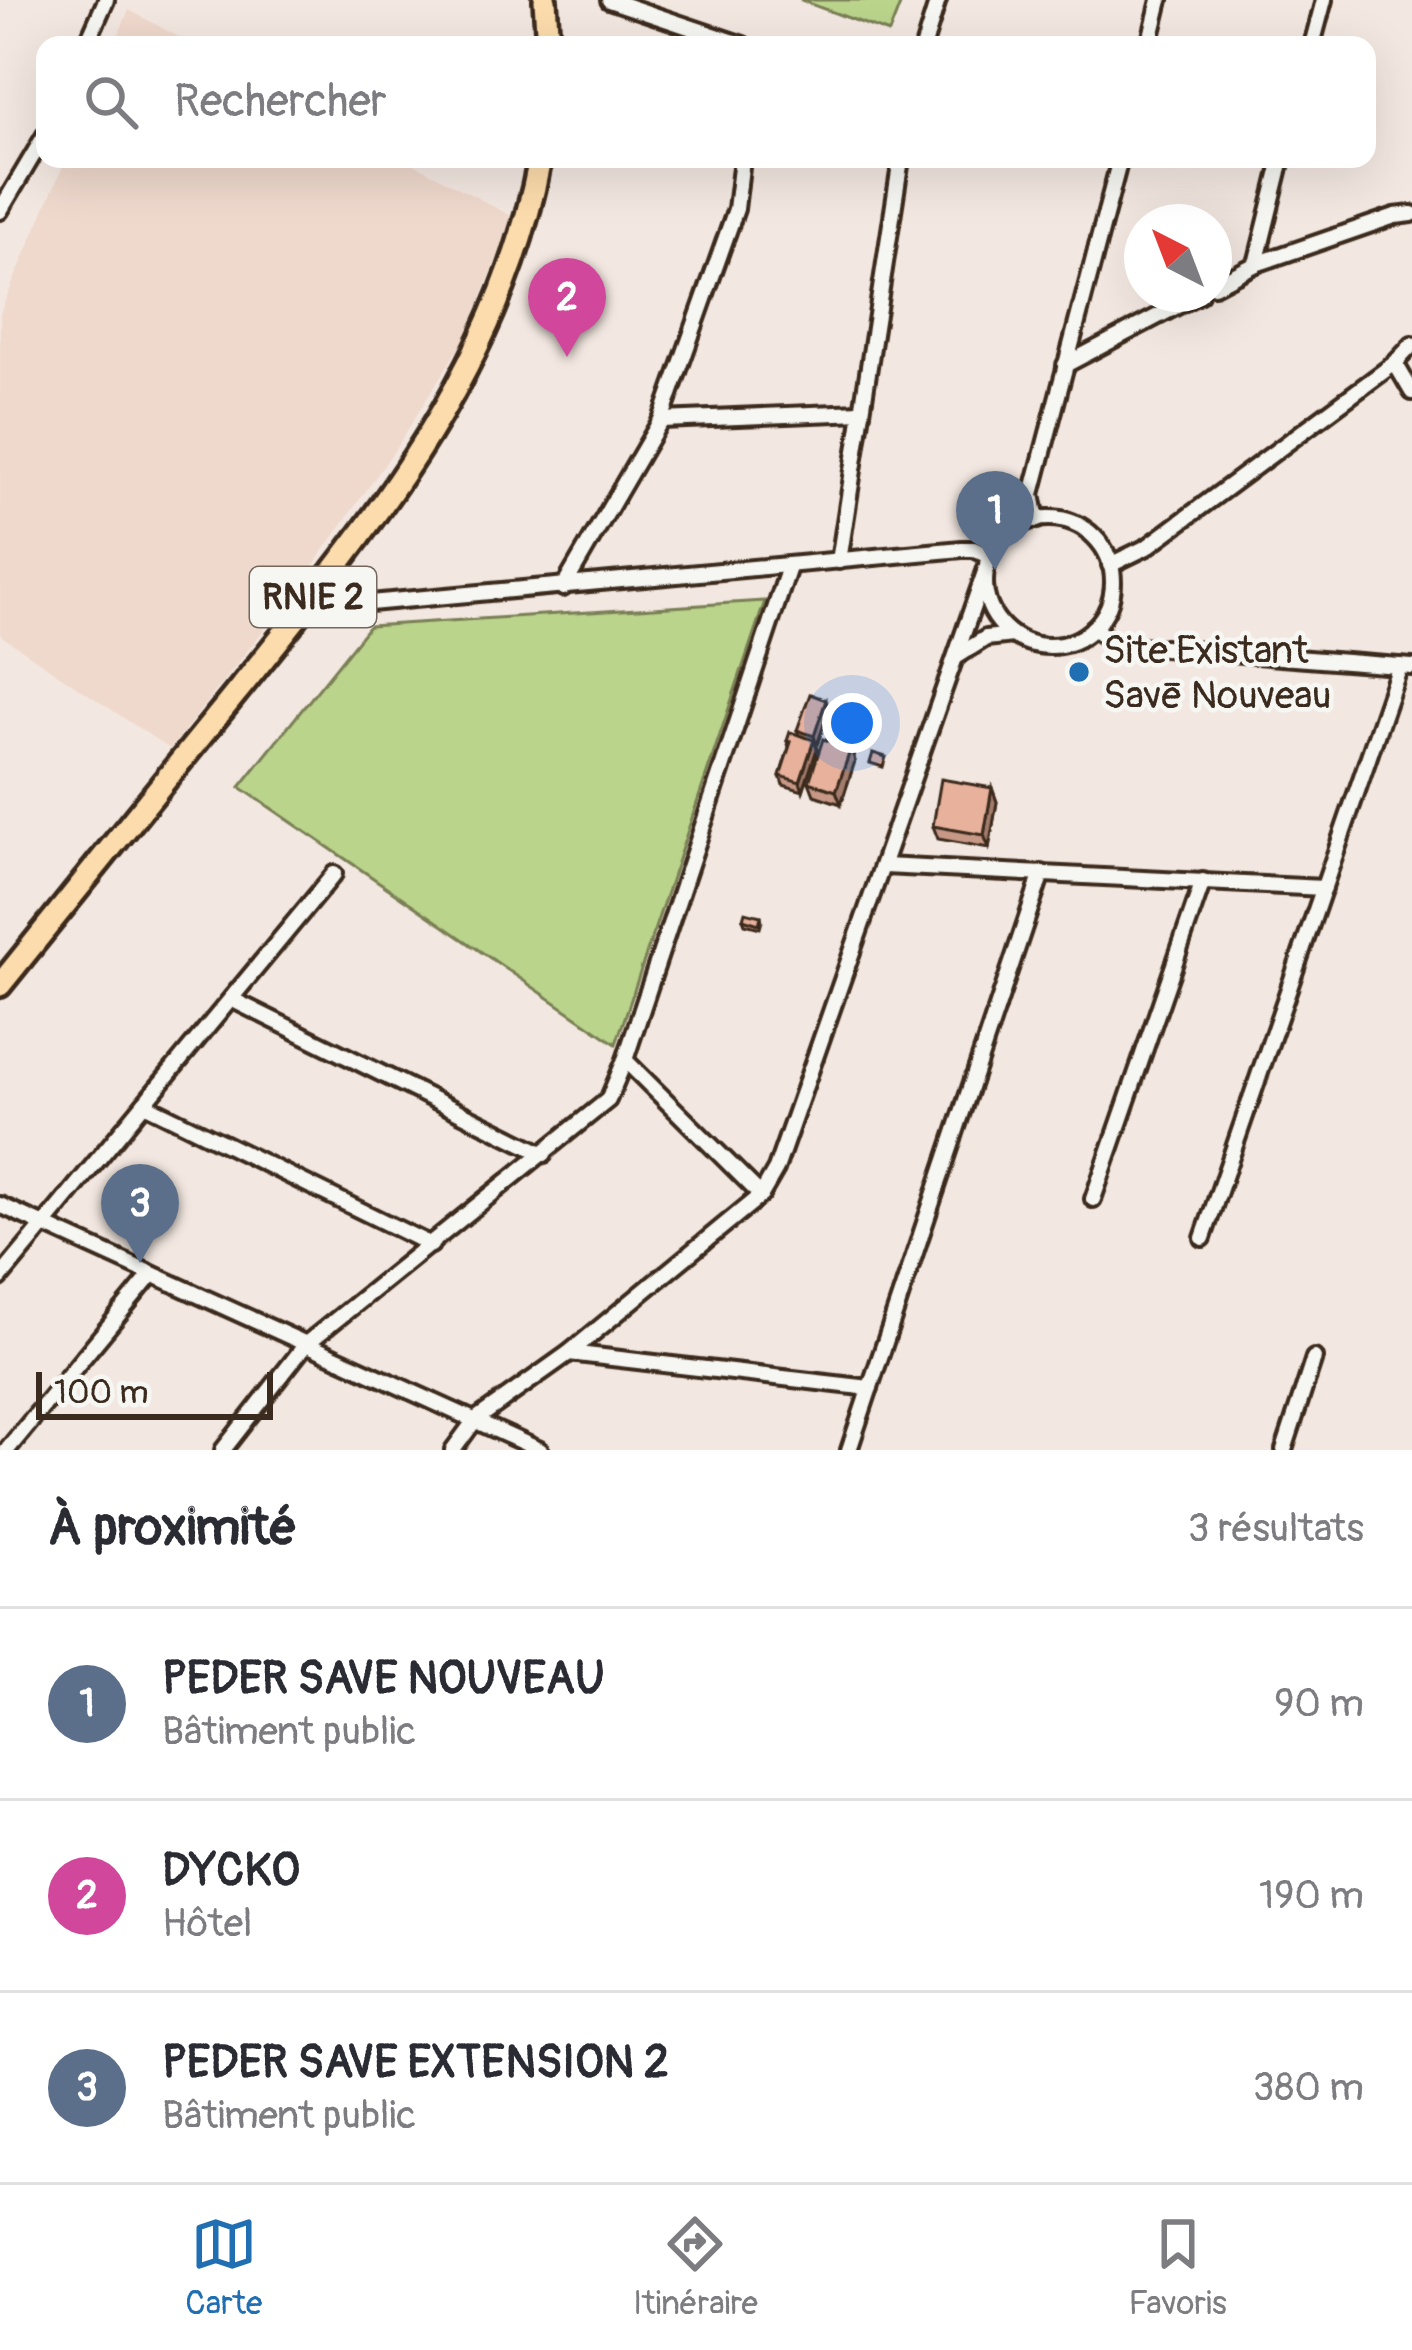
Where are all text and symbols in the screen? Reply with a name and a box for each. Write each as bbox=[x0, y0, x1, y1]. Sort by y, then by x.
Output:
search box bbox=[36, 36, 1376, 168]
icon: search bbox=[78, 69, 144, 135]
text: Rechercher bbox=[174, 74, 387, 130]
north arrow bbox=[1124, 204, 1232, 312]
pin: 2 bbox=[528, 258, 606, 357]
pin: 1 bbox=[956, 471, 1034, 570]
road number: RNIE 2 bbox=[250, 567, 376, 627]
place label: Site Existant Savē Nouveau bbox=[1103, 626, 1331, 720]
marker: Site Existant Savē Nouveau bbox=[1066, 659, 1092, 685]
your location bbox=[822, 693, 882, 753]
pin: 3 bbox=[101, 1164, 179, 1263]
scale bar bbox=[36, 1366, 273, 1419]
text: 100 m bbox=[54, 1372, 148, 1413]
text: À proximité bbox=[48, 1496, 297, 1560]
text: 3 résultats bbox=[1188, 1504, 1364, 1553]
text: PEDER SAVE NOUVEAU bbox=[162, 1651, 605, 1707]
text: 1 bbox=[79, 1679, 95, 1728]
text: 90 m bbox=[1274, 1679, 1364, 1728]
text: Bâtiment public bbox=[162, 1707, 416, 1756]
text: DYCKO bbox=[162, 1843, 300, 1899]
text: 2 bbox=[76, 1871, 98, 1920]
text: 190 m bbox=[1259, 1871, 1364, 1920]
text: Hôtel bbox=[162, 1899, 252, 1948]
text: PEDER SAVE EXTENSION 2 bbox=[162, 2035, 669, 2091]
text: 3 bbox=[76, 2063, 98, 2112]
text: 380 m bbox=[1253, 2063, 1364, 2112]
text: Bâtiment public bbox=[162, 2091, 416, 2140]
tab: Carte bbox=[185, 2211, 262, 2324]
tab: Itinéraire bbox=[633, 2211, 758, 2324]
tab: Favoris bbox=[1128, 2211, 1227, 2324]

